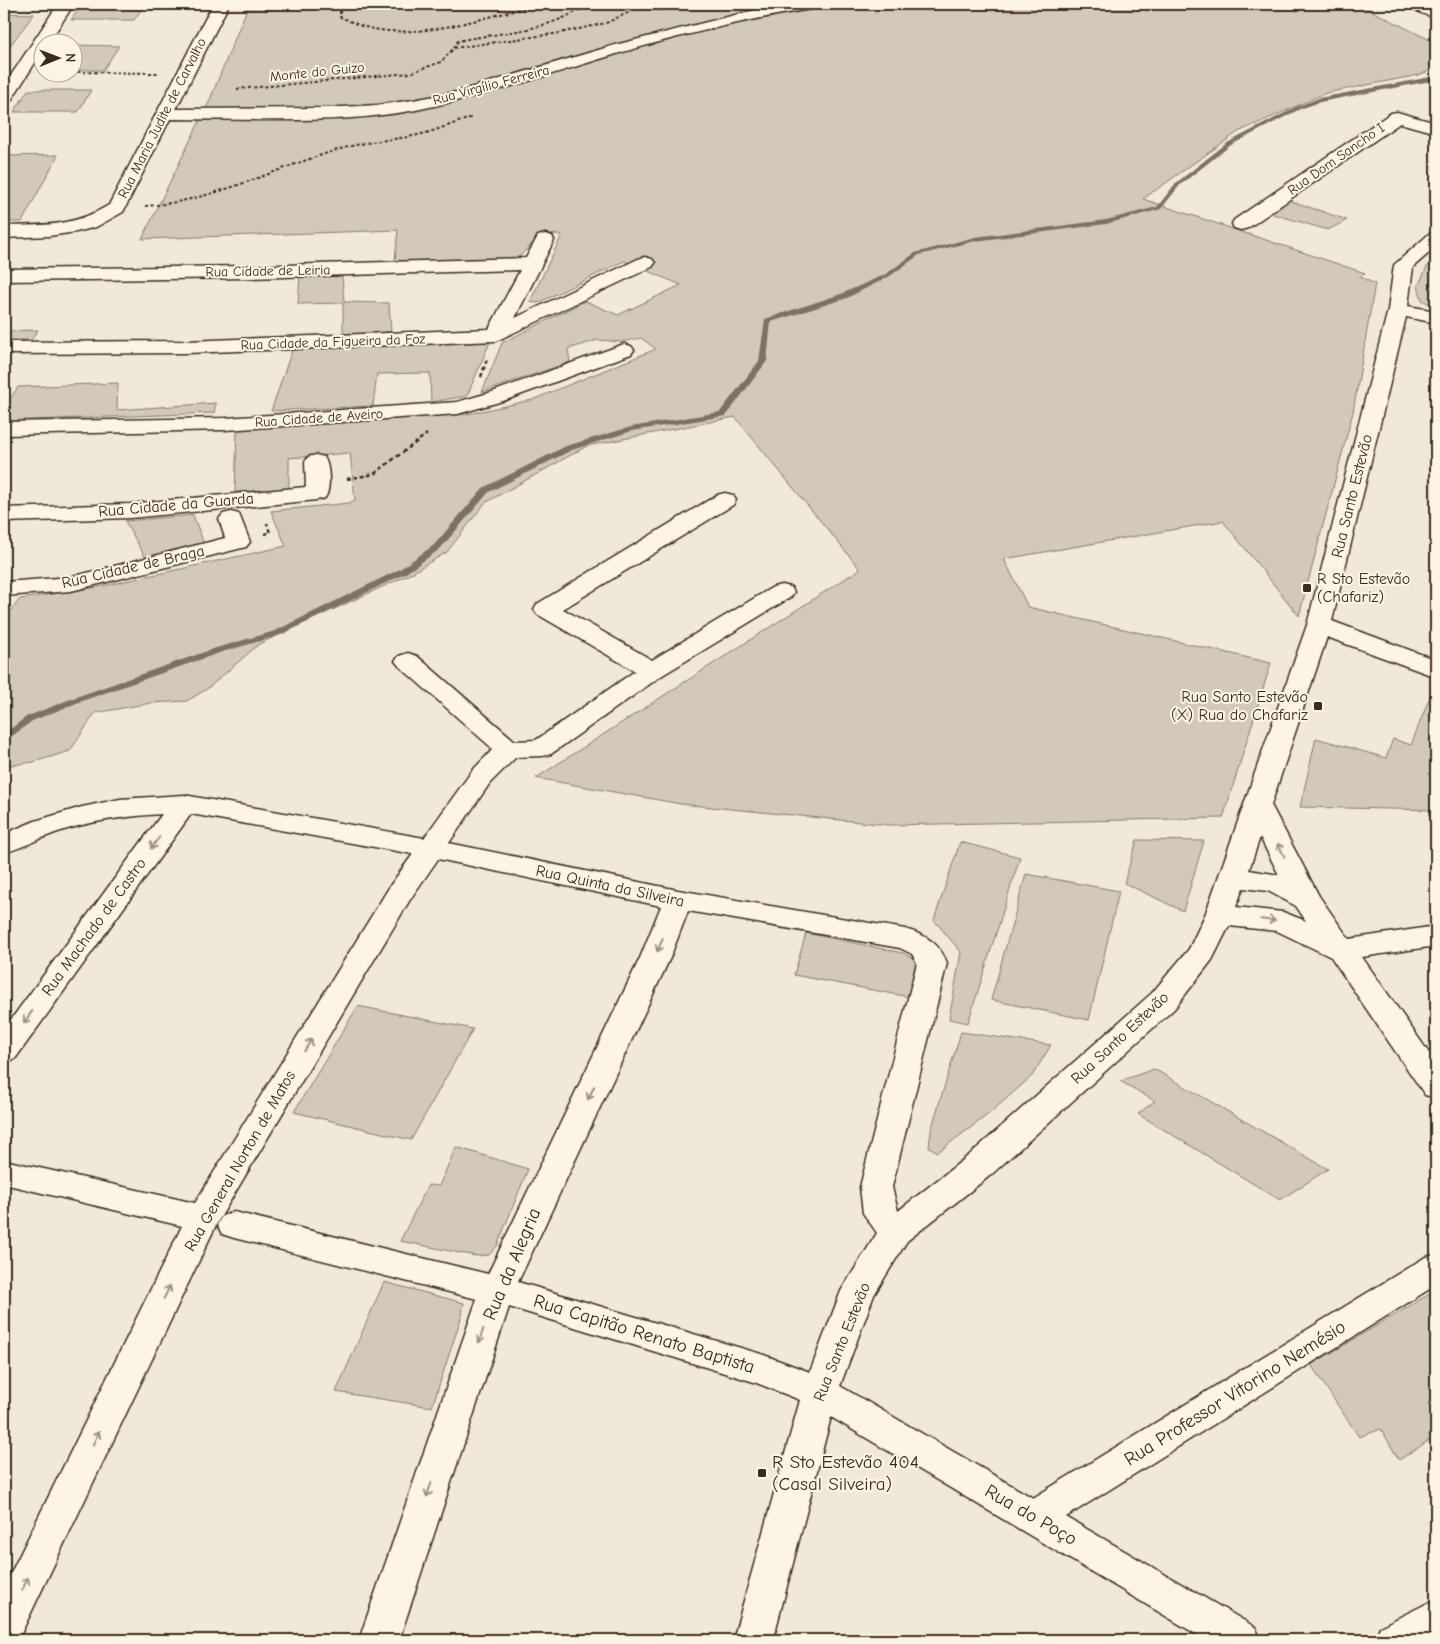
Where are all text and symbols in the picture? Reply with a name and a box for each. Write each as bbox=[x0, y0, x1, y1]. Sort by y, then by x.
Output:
north arrow bbox=[32, 32, 82, 82]
street label: Rua Maria Judite de Carvalho bbox=[114, 35, 210, 201]
text: N bbox=[62, 53, 79, 62]
street label: Monte do Guizo bbox=[269, 59, 365, 85]
street label: Rua Virgílio Ferreira bbox=[431, 61, 551, 109]
street label: Rua Dom Sancho I bbox=[1284, 119, 1388, 199]
street label: Rua Cidade de Leiria bbox=[205, 261, 331, 281]
street label: Rua Cidade da Figueira da Foz bbox=[240, 330, 426, 354]
street label: Rua Cidade de Aveiro bbox=[254, 405, 384, 431]
street label: Rua Santo Estevão bbox=[1328, 432, 1376, 560]
street label: Rua Cidade da Guarda bbox=[98, 489, 254, 521]
street label: Rua Cidade de Braga bbox=[60, 542, 206, 592]
place label: R Sto Estevão (Chafariz) bbox=[1317, 570, 1410, 606]
marker: R Sto Estevão (Chafariz) bbox=[1301, 582, 1313, 594]
place label: Rua Santo Estevão (X) Rua do Chafariz bbox=[1171, 688, 1308, 724]
marker: Rua Santo Estevão (X) Rua do Chafariz bbox=[1312, 700, 1324, 712]
one-way arrow bbox=[150, 836, 160, 850]
one-way arrow bbox=[1276, 843, 1285, 858]
street label: Rua Machado de Castro bbox=[38, 855, 150, 999]
street label: Rua Quinta da Silveira bbox=[534, 861, 686, 911]
one-way arrow bbox=[1260, 916, 1276, 925]
one-way arrow bbox=[654, 938, 663, 953]
street label: Rua Santo Estevão bbox=[1068, 988, 1172, 1088]
one-way arrow bbox=[23, 1010, 33, 1024]
one-way arrow bbox=[304, 1038, 314, 1052]
street label: Rua General Norton de Matos bbox=[181, 1067, 299, 1255]
one-way arrow bbox=[585, 1085, 595, 1100]
street label: Rua da Alegria bbox=[478, 1205, 546, 1323]
street label: Rua Santo Estevão bbox=[810, 1280, 874, 1404]
one-way arrow bbox=[163, 1285, 172, 1300]
street label: Rua Capitão Renato Baptista bbox=[531, 1290, 757, 1378]
street label: Rua Professor Vitorino Nemésio bbox=[1120, 1316, 1350, 1470]
one-way arrow bbox=[476, 1328, 486, 1344]
one-way arrow bbox=[92, 1431, 101, 1446]
place label: R Sto Estevão 404 (Casal Silveira) bbox=[772, 1451, 919, 1495]
marker: R Sto Estevão 404 (Casal Silveira) bbox=[756, 1467, 768, 1479]
street label: Rua do Poço bbox=[981, 1480, 1081, 1550]
one-way arrow bbox=[424, 1482, 434, 1498]
one-way arrow bbox=[21, 1577, 30, 1592]

